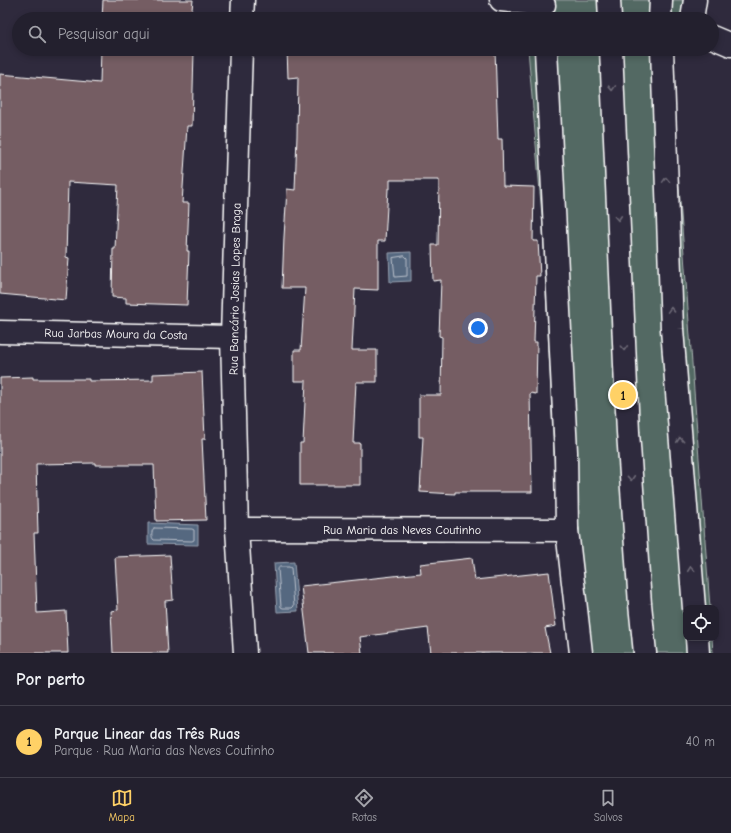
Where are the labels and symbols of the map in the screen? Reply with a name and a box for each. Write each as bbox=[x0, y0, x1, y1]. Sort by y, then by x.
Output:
one-way arrow bbox=[608, 85, 616, 91]
one-way arrow bbox=[662, 177, 671, 183]
street label: Rua Bancário Josias Lopes Braga bbox=[226, 203, 244, 375]
one-way arrow bbox=[614, 215, 622, 221]
one-way arrow bbox=[667, 307, 675, 313]
your location bbox=[468, 318, 488, 338]
street label: Rua Jarbas Moura da Costa bbox=[44, 326, 188, 342]
one-way arrow bbox=[620, 345, 628, 351]
pin: 1 bbox=[610, 380, 636, 410]
one-way arrow bbox=[676, 437, 685, 443]
one-way arrow bbox=[626, 474, 635, 481]
street label: Rua Maria das Neves Coutinho bbox=[323, 523, 481, 537]
one-way arrow bbox=[686, 566, 695, 572]

